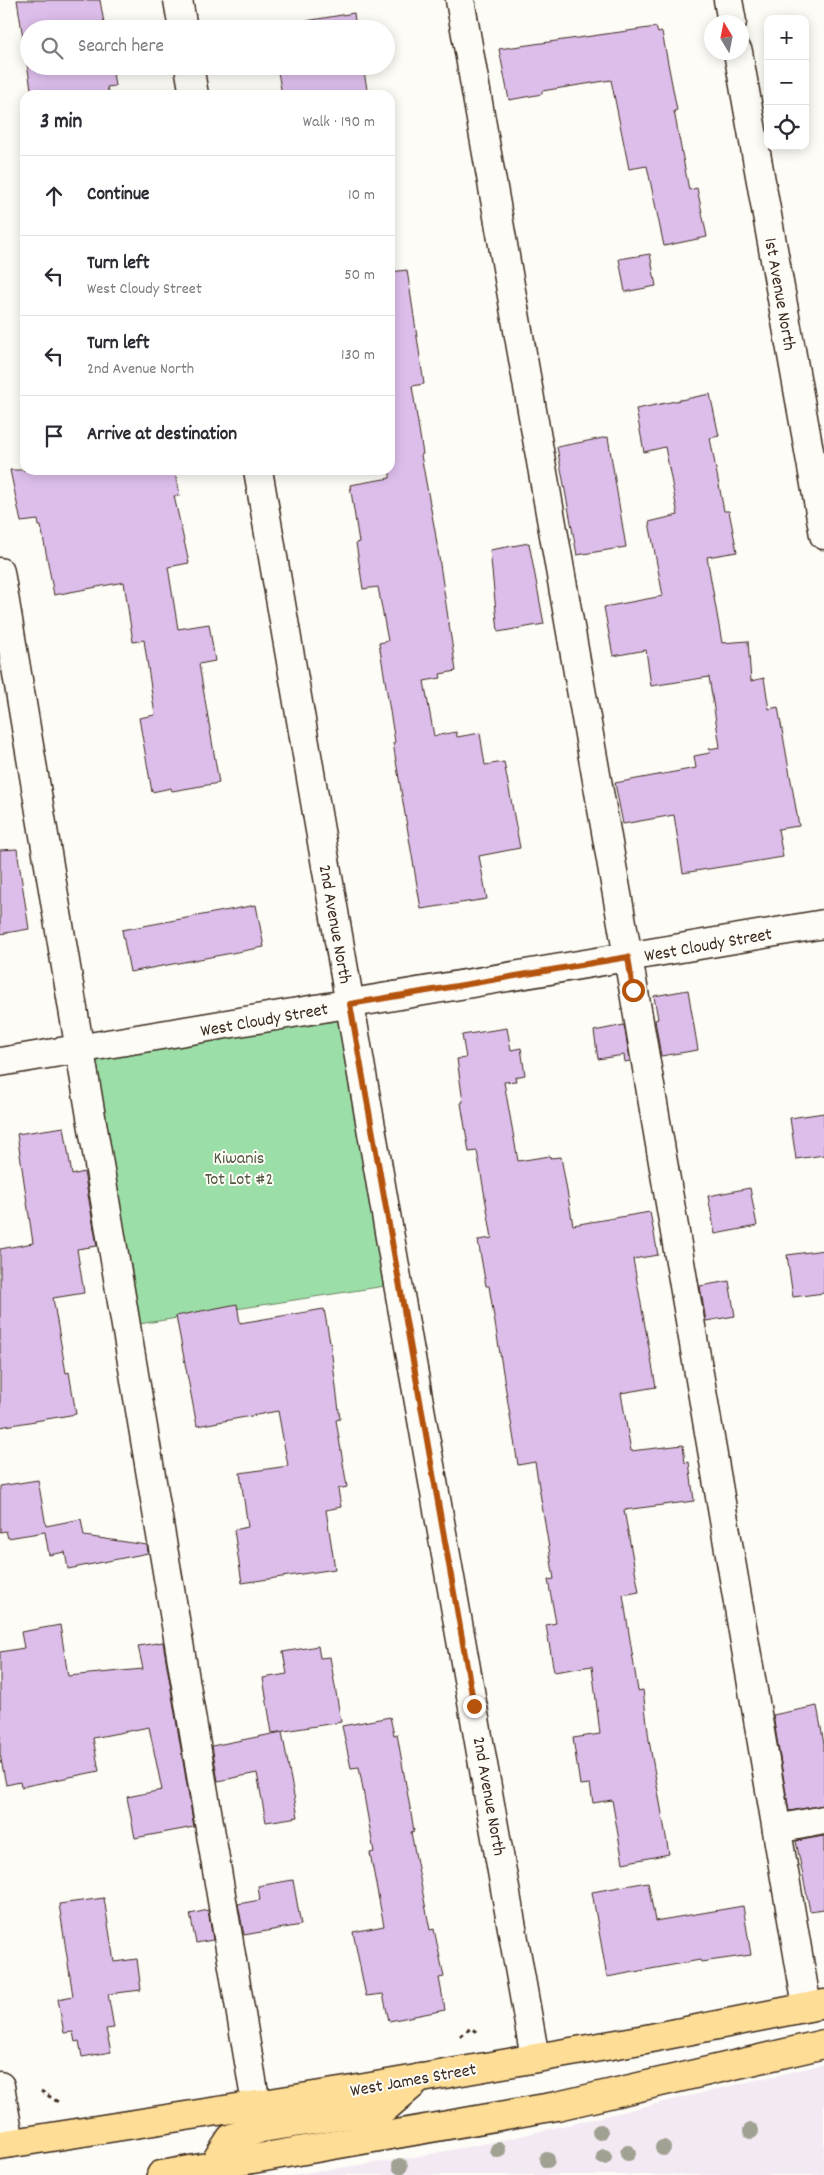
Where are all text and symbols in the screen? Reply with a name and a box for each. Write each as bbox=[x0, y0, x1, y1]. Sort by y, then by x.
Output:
north arrow bbox=[704, 15, 749, 60]
map controls bbox=[764, 15, 809, 150]
button: + bbox=[764, 15, 809, 60]
search box bbox=[20, 20, 395, 75]
icon: search bbox=[38, 34, 66, 62]
text: Search here bbox=[78, 34, 164, 61]
button: − bbox=[764, 60, 809, 105]
button: locate bbox=[764, 105, 809, 150]
text: 3 min bbox=[40, 108, 82, 138]
text: Walk · 190 m bbox=[303, 111, 375, 134]
icon: ahead bbox=[40, 182, 68, 210]
text: Continue bbox=[87, 182, 149, 209]
text: 10 m bbox=[348, 184, 375, 207]
street label: 1st Avenue North bbox=[756, 236, 801, 353]
text: Turn left bbox=[87, 251, 150, 278]
icon: left bbox=[40, 262, 68, 290]
text: 50 m bbox=[344, 264, 375, 287]
text: West Cloudy Street bbox=[87, 278, 202, 301]
text: Turn left bbox=[87, 331, 150, 358]
icon: left bbox=[40, 342, 68, 370]
text: 130 m bbox=[341, 344, 375, 367]
text: 2nd Avenue North bbox=[87, 358, 194, 381]
icon: arrive bbox=[40, 422, 68, 450]
text: Arrive at destination bbox=[87, 422, 237, 449]
street label: 2nd Avenue North bbox=[311, 863, 356, 986]
street label: West Cloudy Street bbox=[643, 923, 775, 970]
route start bbox=[622, 979, 645, 1002]
street label: West Cloudy Street bbox=[199, 998, 331, 1045]
park label: Kiwanis Tot Lot #2 bbox=[205, 1147, 273, 1193]
route end bbox=[463, 1695, 486, 1718]
street label: 2nd Avenue North bbox=[465, 1735, 510, 1858]
street label: West James Street bbox=[349, 2058, 479, 2105]

